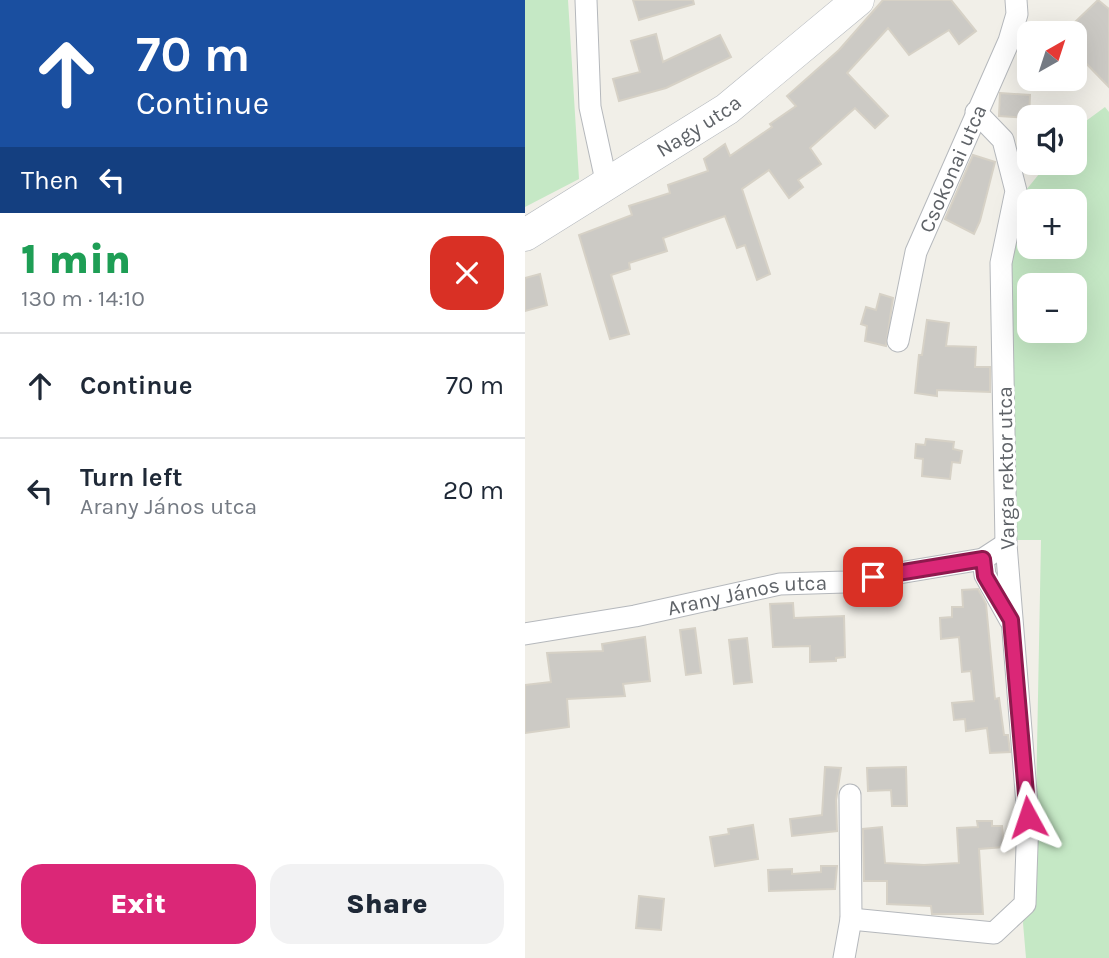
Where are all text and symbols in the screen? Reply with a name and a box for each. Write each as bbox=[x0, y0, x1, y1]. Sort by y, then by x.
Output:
north arrow bbox=[1017, 21, 1087, 91]
map controls bbox=[1017, 21, 1087, 343]
text: 70 m bbox=[136, 26, 250, 83]
icon: ahead bbox=[21, 28, 112, 119]
text: Continue bbox=[136, 85, 269, 122]
street label: Nagy utca bbox=[652, 90, 746, 162]
street label: Csokonai utca bbox=[914, 101, 991, 236]
button: sound bbox=[1017, 105, 1087, 175]
icon: left bbox=[93, 161, 131, 199]
text: Then bbox=[21, 165, 79, 196]
button: + bbox=[1017, 189, 1087, 259]
text: 1 min bbox=[21, 234, 131, 284]
button: close bbox=[430, 236, 504, 310]
button: − bbox=[1017, 273, 1087, 343]
text: 130 m · 14:10 bbox=[21, 285, 145, 312]
icon: ahead bbox=[21, 367, 59, 405]
text: Continue bbox=[80, 370, 192, 401]
text: 70 m bbox=[446, 370, 504, 401]
street label: Varga rektor utca bbox=[993, 386, 1019, 550]
text: Turn left bbox=[80, 462, 182, 493]
icon: left bbox=[21, 472, 59, 510]
text: 20 m bbox=[443, 475, 504, 506]
text: Arany János utca bbox=[80, 493, 257, 520]
pin bbox=[843, 547, 903, 607]
icon: arrive bbox=[854, 558, 892, 596]
street label: Arany János utca bbox=[665, 571, 827, 620]
position arrow bbox=[991, 780, 1065, 854]
button: Exit bbox=[21, 864, 256, 944]
button: Share bbox=[270, 864, 504, 944]

